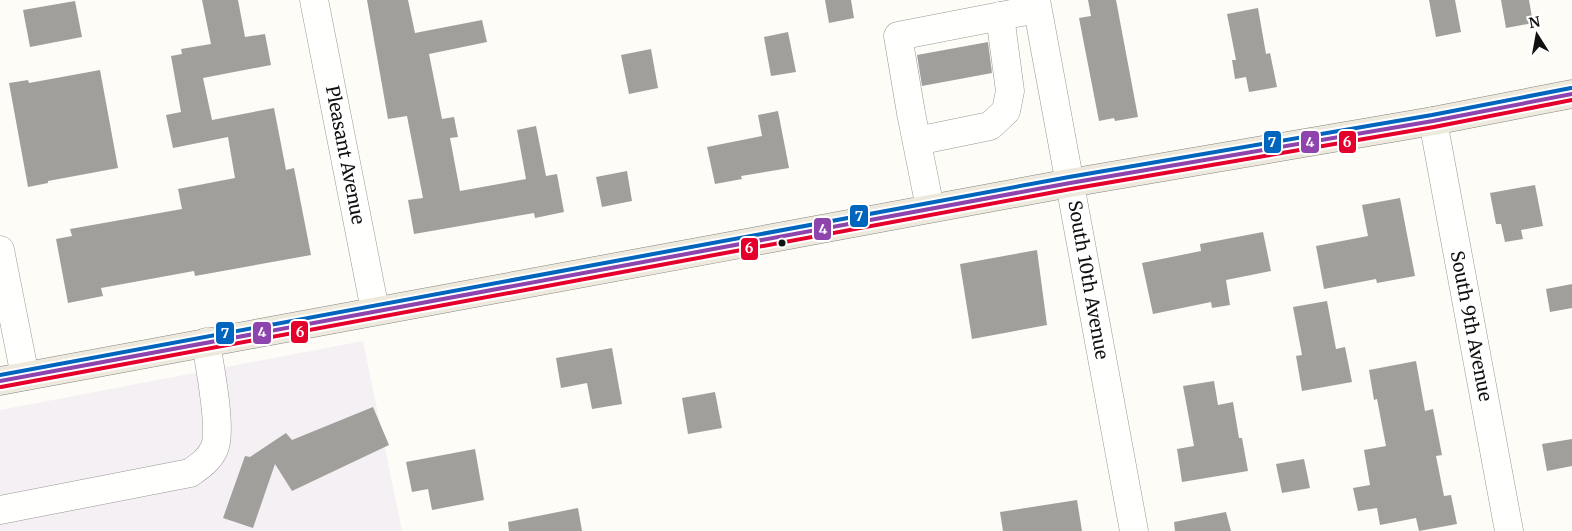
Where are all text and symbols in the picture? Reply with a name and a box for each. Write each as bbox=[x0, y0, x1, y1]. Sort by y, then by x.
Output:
north arrow bbox=[1512, 10, 1562, 60]
text: N bbox=[1527, 12, 1542, 32]
street label: Pleasant Avenue bbox=[321, 84, 370, 226]
line badge: 7 bbox=[1263, 130, 1282, 154]
line badge: 4 bbox=[1300, 130, 1320, 154]
line badge: 6 bbox=[1338, 130, 1357, 154]
text: 7 bbox=[1268, 133, 1276, 151]
text: 4 bbox=[1306, 133, 1315, 151]
text: 6 bbox=[1343, 133, 1352, 151]
street label: South 10th Avenue bbox=[1063, 199, 1114, 361]
line badge: 7 bbox=[849, 204, 869, 228]
text: 7 bbox=[855, 207, 863, 225]
line badge: 4 bbox=[813, 217, 832, 241]
text: 4 bbox=[819, 220, 828, 238]
line badge: 6 bbox=[740, 237, 759, 261]
unlabelled marker bbox=[777, 238, 787, 248]
text: 6 bbox=[745, 239, 754, 257]
street label: South 9th Avenue bbox=[1446, 249, 1497, 403]
line badge: 6 bbox=[290, 320, 309, 344]
line badge: 7 bbox=[215, 321, 235, 345]
line badge: 4 bbox=[252, 321, 272, 345]
text: 4 bbox=[258, 323, 267, 341]
text: 6 bbox=[296, 323, 305, 341]
text: 7 bbox=[221, 324, 229, 342]

